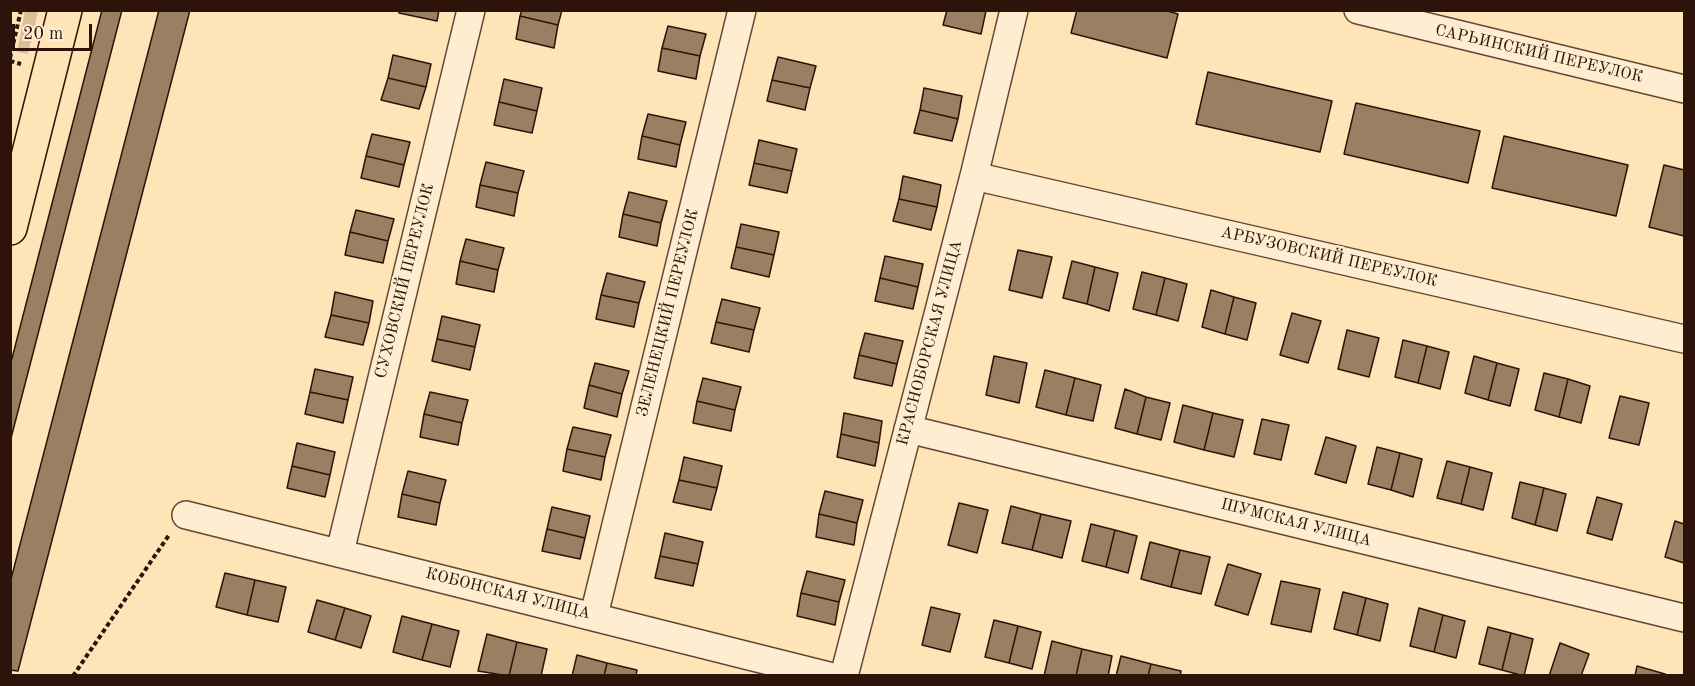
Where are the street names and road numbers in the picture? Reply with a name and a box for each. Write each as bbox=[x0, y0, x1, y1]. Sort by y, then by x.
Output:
street label: САРЬИНСКИЙ ПЕРЕУЛОК bbox=[1433, 21, 1645, 87]
street label: СУХОВСКИЙ ПЕРЕУЛОК bbox=[371, 182, 439, 380]
street label: ЗЕЛЕНЕЦКИЙ ПЕРЕУЛОК bbox=[633, 207, 703, 419]
street label: АРБУЗОВСКИЙ ПЕРЕУЛОК bbox=[1219, 223, 1439, 291]
street label: КРАСНОБОРСКАЯ УЛИЦА bbox=[893, 238, 967, 448]
street label: ШУМСКАЯ УЛИЦА bbox=[1219, 495, 1373, 551]
street label: КОБОНСКАЯ УЛИЦА bbox=[424, 564, 592, 624]

